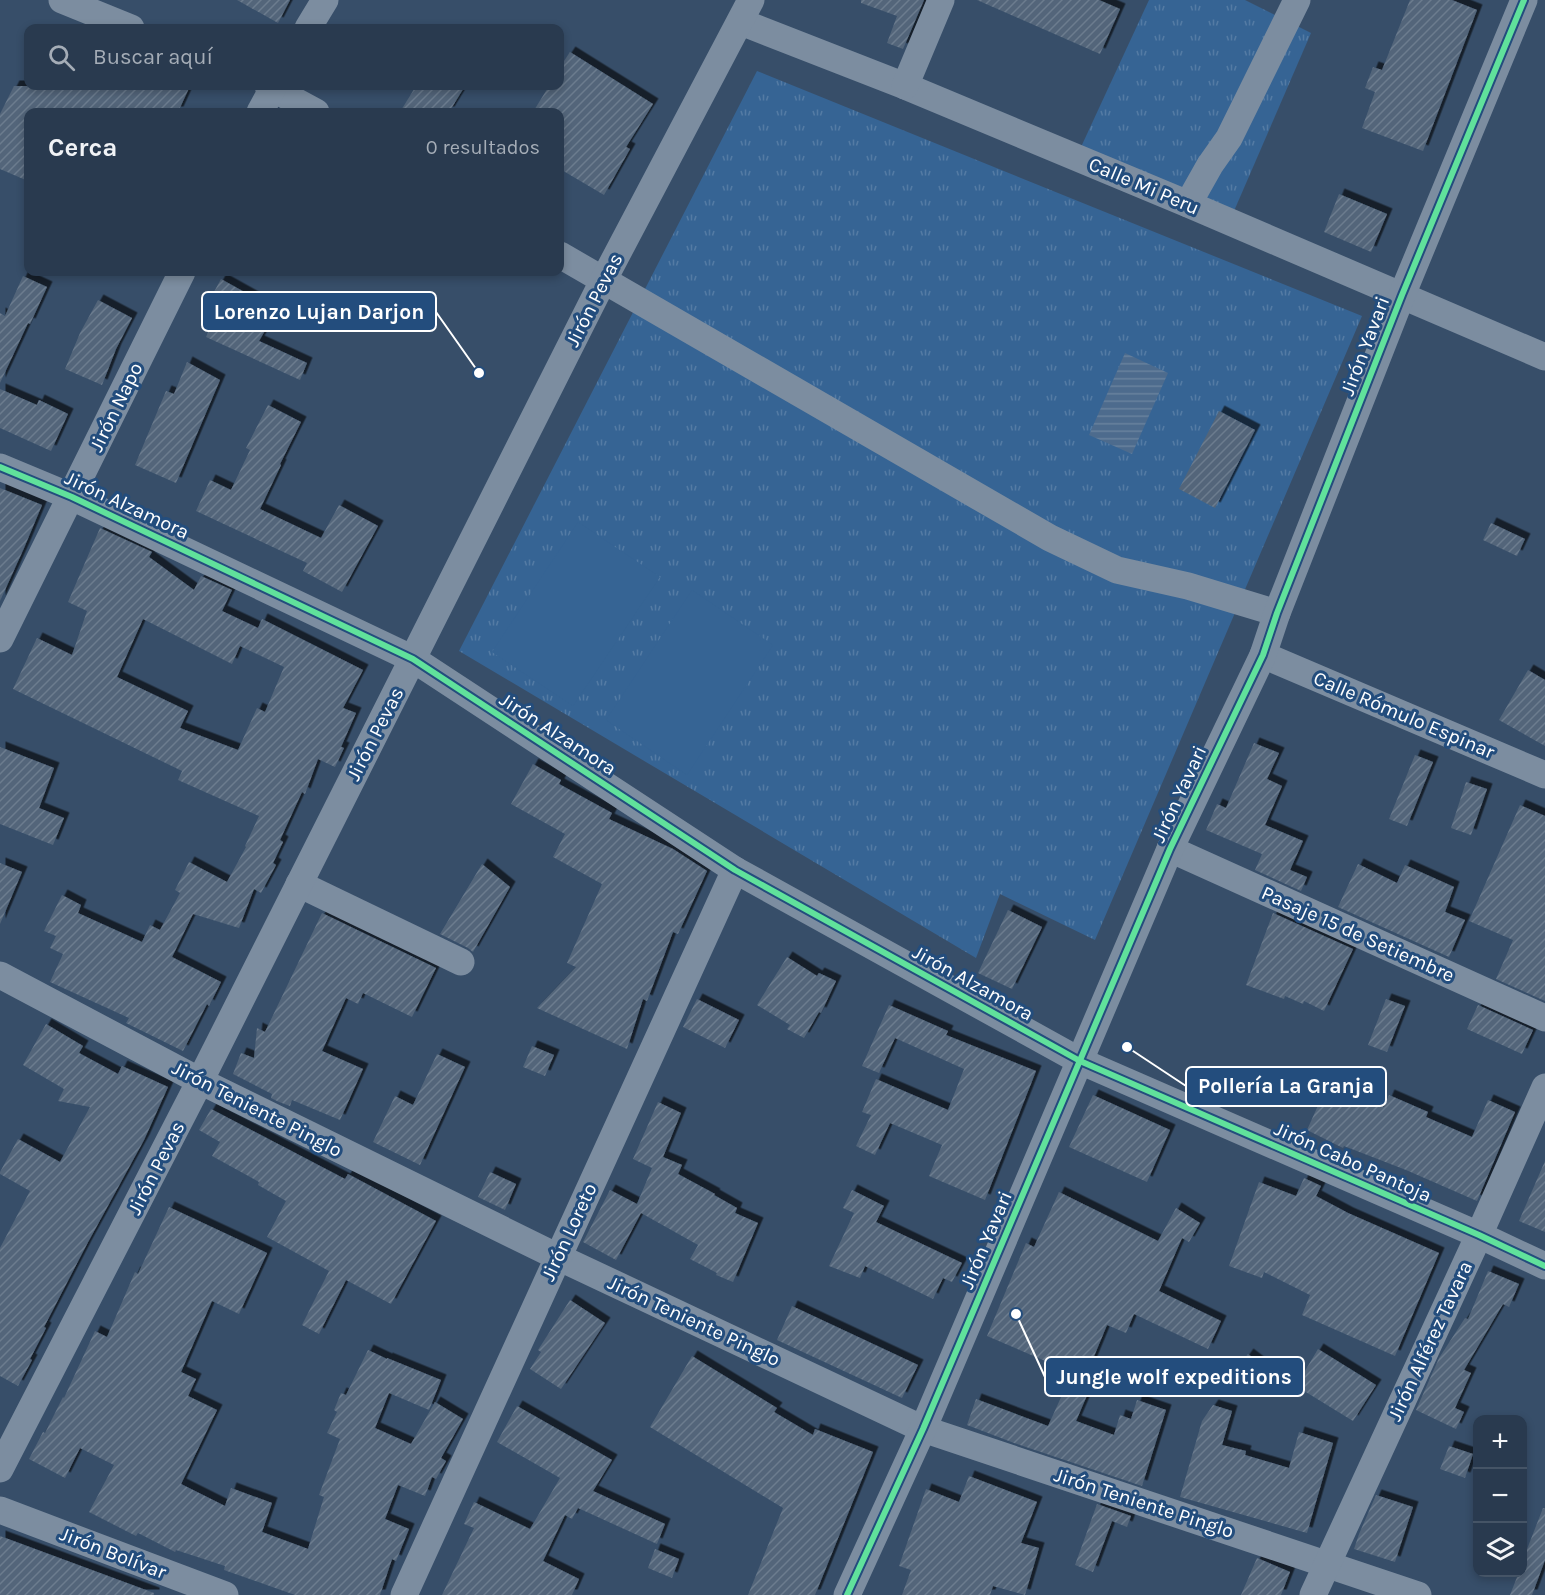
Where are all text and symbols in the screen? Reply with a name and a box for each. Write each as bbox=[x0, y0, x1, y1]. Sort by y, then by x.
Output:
search box bbox=[24, 24, 564, 90]
icon: search bbox=[45, 41, 78, 74]
text: Buscar aquí bbox=[93, 44, 213, 70]
text: Cerca bbox=[48, 132, 117, 163]
text: 0 resultados bbox=[426, 136, 540, 159]
street label: Calle Mi Peru bbox=[1085, 152, 1203, 220]
street label: Jirón Pevas bbox=[561, 249, 627, 351]
callout: Lorenzo Lujan Darjon bbox=[202, 292, 436, 331]
street label: Jirón Yavari bbox=[1336, 293, 1394, 399]
text: Lorenzo Lujan Darjon bbox=[214, 300, 424, 324]
street label: Jirón Napo bbox=[85, 359, 147, 455]
street label: Jirón Alzamora bbox=[61, 466, 193, 544]
street label: Calle Rómulo Espinar bbox=[1310, 666, 1499, 764]
street label: Jirón Pevas bbox=[342, 683, 408, 785]
street label: Jirón Alzamora bbox=[495, 688, 621, 780]
street label: Jirón Yavari bbox=[1147, 742, 1211, 846]
street label: Pasaje 15 de Setiembre bbox=[1258, 881, 1458, 987]
street label: Jirón Alzamora bbox=[909, 940, 1037, 1026]
street label: Jirón Teniente Pinglo bbox=[168, 1056, 346, 1162]
callout: Pollería La Granja bbox=[1186, 1067, 1386, 1106]
text: Pollería La Granja bbox=[1198, 1074, 1374, 1098]
street label: Jirón Pevas bbox=[123, 1117, 189, 1219]
street label: Jirón Cabo Pantoja bbox=[1271, 1117, 1435, 1207]
street label: Jirón Loreto bbox=[536, 1179, 602, 1285]
street label: Jirón Yavari bbox=[955, 1188, 1017, 1292]
street label: Jirón Alférez Tavara bbox=[1383, 1257, 1477, 1425]
street label: Jirón Teniente Pinglo bbox=[604, 1271, 784, 1371]
callout: Jungle wolf expeditions bbox=[1045, 1357, 1304, 1396]
text: Jungle wolf expeditions bbox=[1056, 1365, 1292, 1389]
map controls bbox=[1473, 1415, 1527, 1577]
button: + bbox=[1473, 1415, 1527, 1469]
street label: Jirón Teniente Pinglo bbox=[1051, 1463, 1237, 1543]
button: − bbox=[1473, 1469, 1527, 1523]
street label: Jirón Bolívar bbox=[56, 1522, 170, 1584]
button: layers bbox=[1473, 1523, 1527, 1577]

